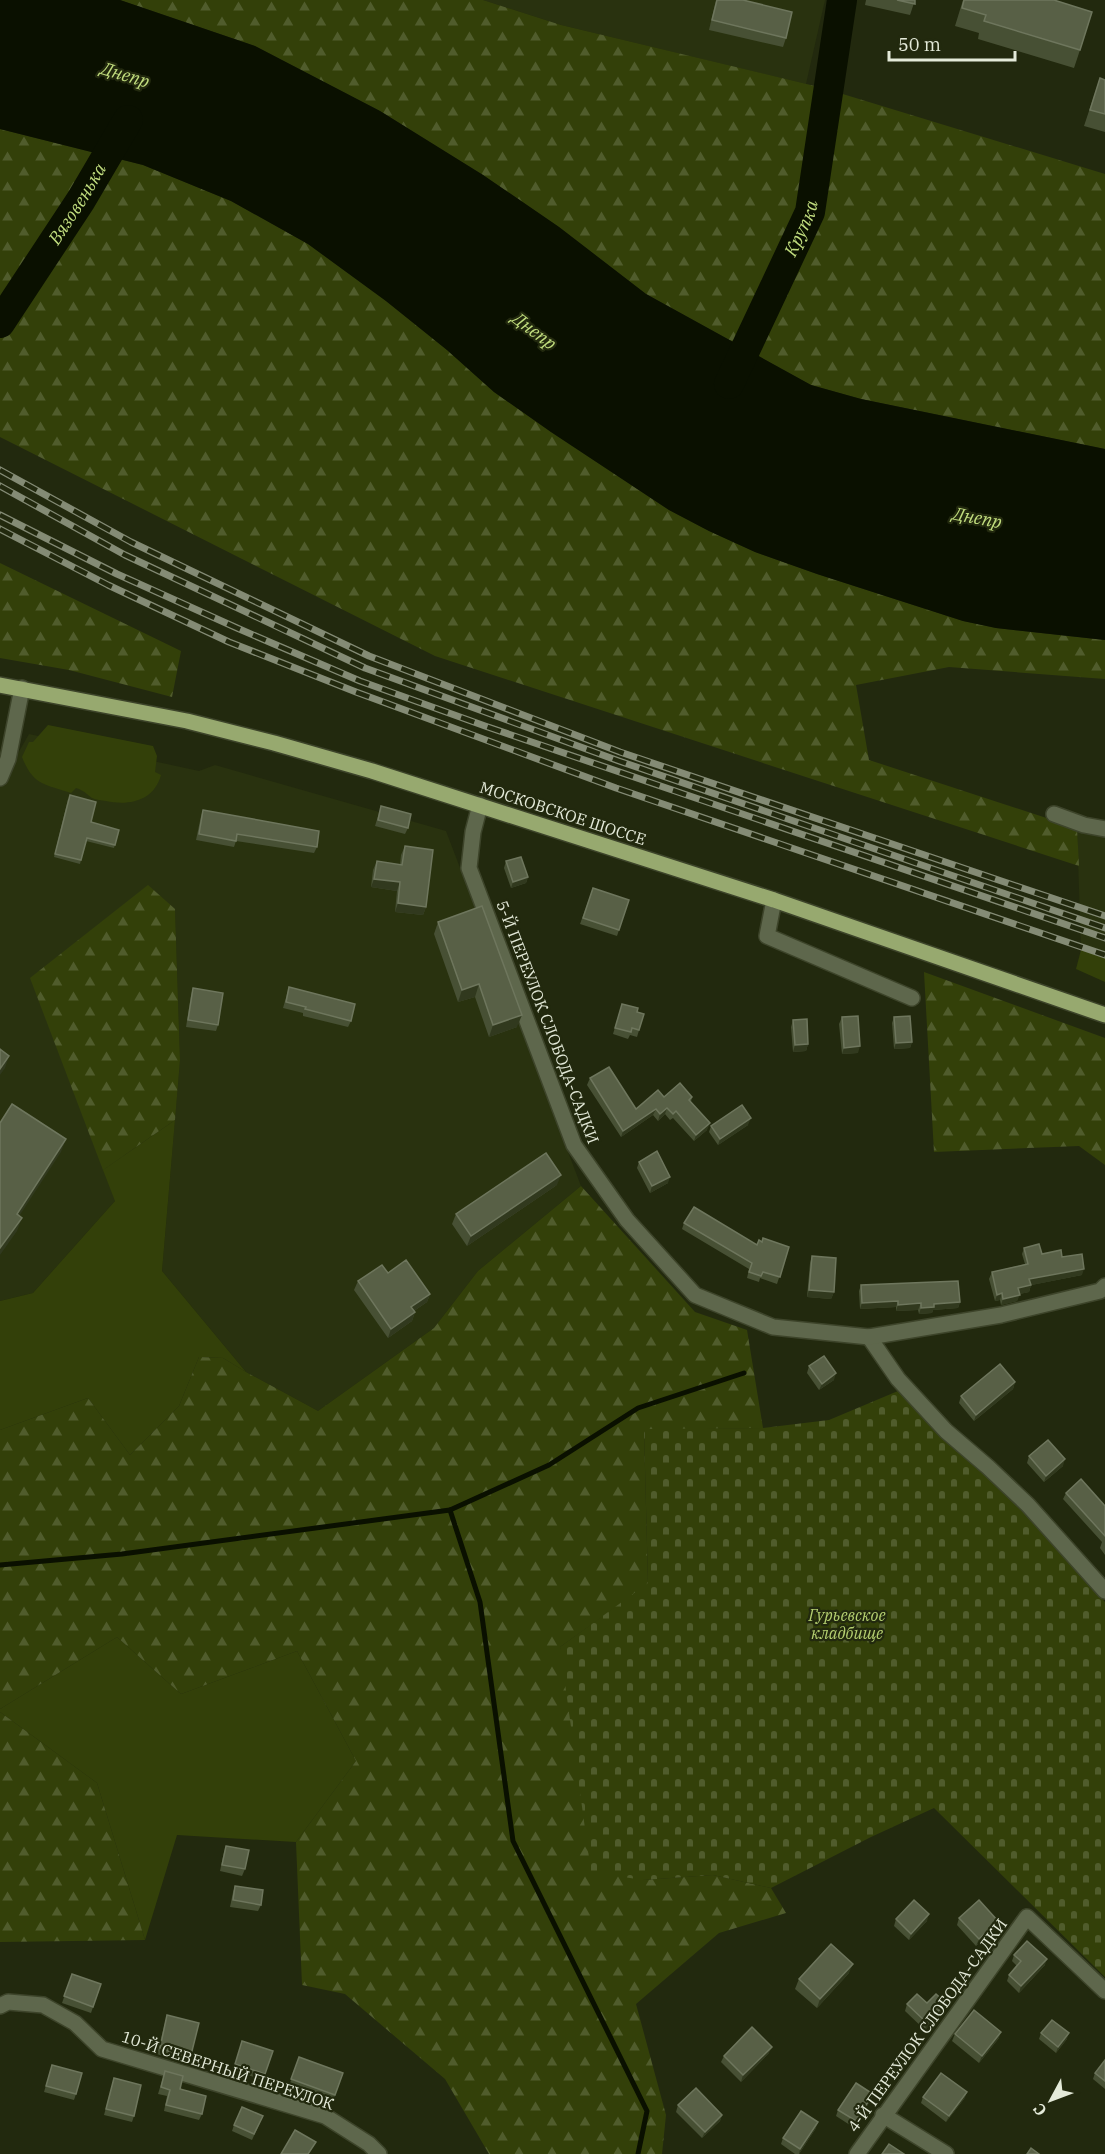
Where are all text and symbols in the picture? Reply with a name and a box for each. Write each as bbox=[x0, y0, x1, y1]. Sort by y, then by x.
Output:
scale bar bbox=[889, 24, 1015, 62]
text: 50 m bbox=[898, 33, 941, 56]
water label: Днепр bbox=[96, 56, 152, 93]
water label: Вязовенька bbox=[42, 159, 111, 250]
water label: Крупка bbox=[778, 199, 823, 261]
water label: Днепр bbox=[506, 305, 561, 355]
water label: Днепр bbox=[948, 501, 1004, 534]
street label: МОСКОВСКОЕ ШОССЕ bbox=[477, 777, 649, 849]
street label: 5-Й ПЕРЕУЛОК СЛОБОДА-САДКИ bbox=[492, 898, 604, 1146]
park label: Гурьевское кладбище bbox=[807, 1605, 886, 1643]
street label: 4-Й ПЕРЕУЛОК СЛОБОДА-САДКИ bbox=[843, 1914, 1011, 2136]
street label: 10-Й СЕВЕРНЫЙ ПЕРЕУЛОК bbox=[119, 2026, 337, 2114]
north arrow bbox=[1021, 2070, 1081, 2130]
text: С bbox=[1029, 2099, 1051, 2120]

